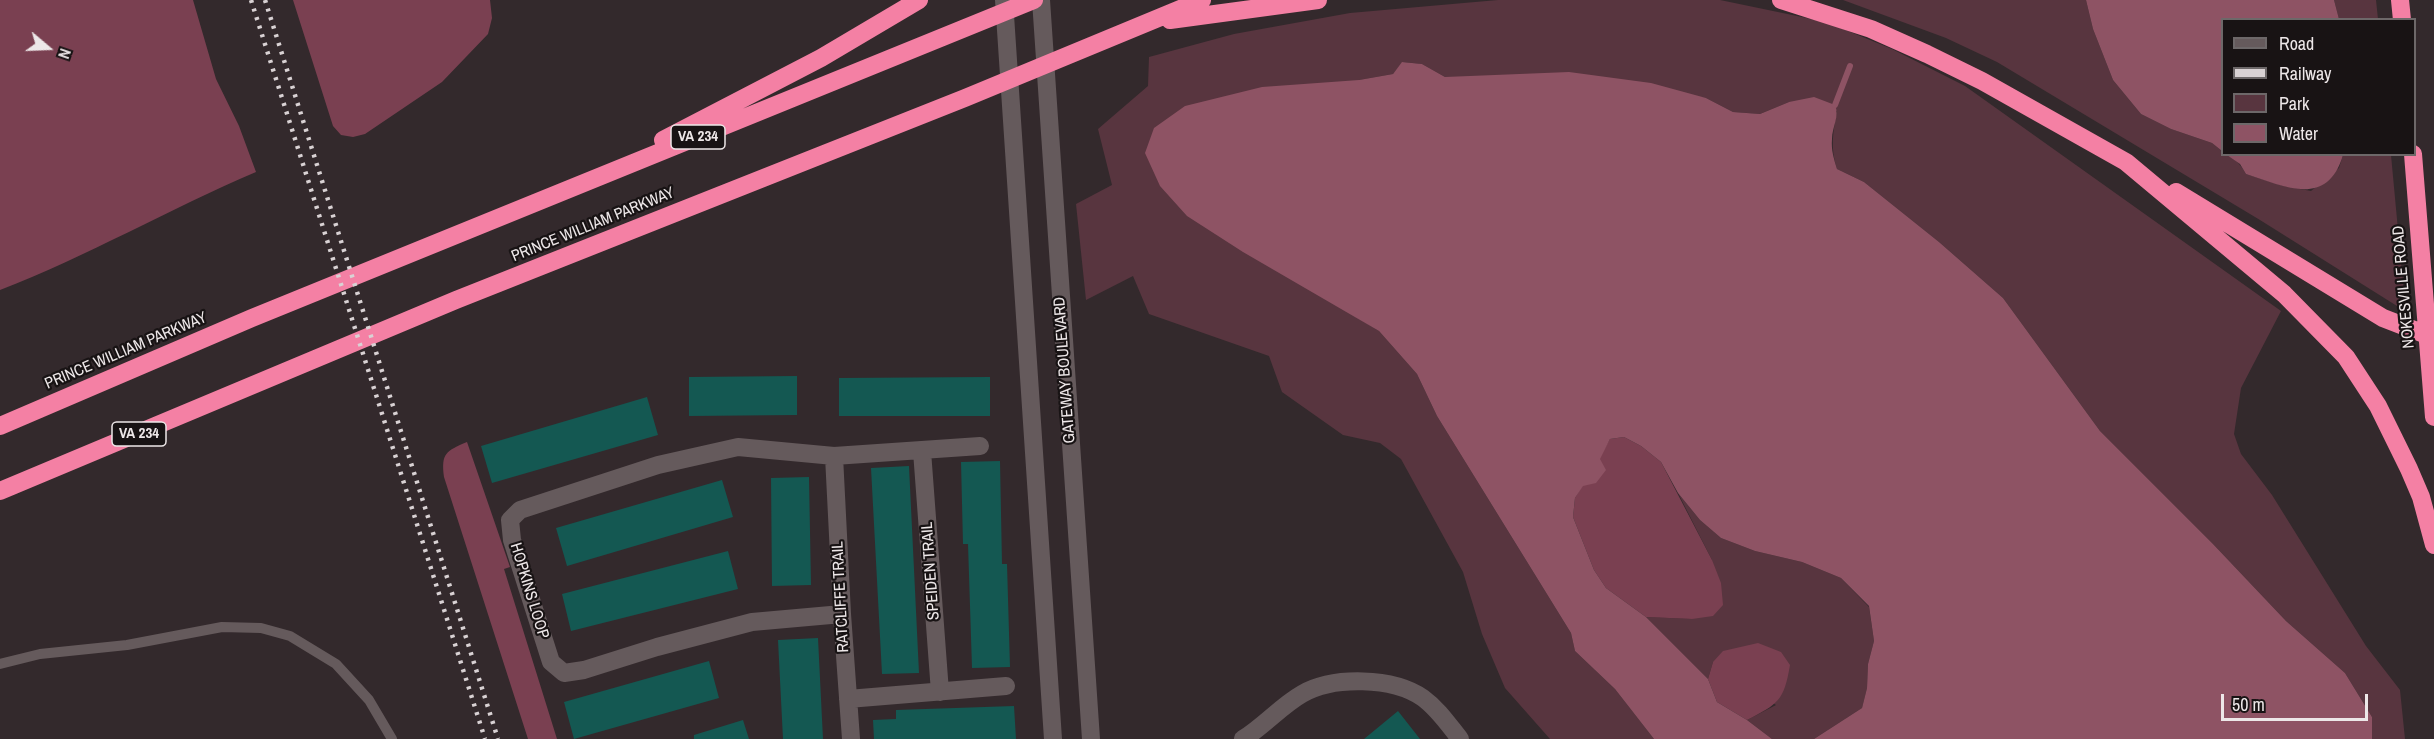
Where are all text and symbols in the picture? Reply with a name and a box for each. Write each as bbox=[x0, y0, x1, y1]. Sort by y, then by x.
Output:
north arrow bbox=[18, 18, 78, 78]
legend bbox=[2221, 18, 2416, 156]
text: Road bbox=[2279, 31, 2314, 56]
text: N bbox=[53, 46, 77, 62]
text: Railway bbox=[2279, 61, 2332, 86]
text: Park bbox=[2279, 91, 2309, 116]
text: Water bbox=[2279, 121, 2318, 146]
road number: VA 234 bbox=[671, 125, 725, 149]
street label: PRINCE WILLIAM PARKWAY bbox=[509, 184, 677, 266]
street label: NOKESVILLE ROAD bbox=[2389, 225, 2419, 349]
street label: GATEWAY BOULEVARD bbox=[1050, 296, 1080, 444]
street label: PRINCE WILLIAM PARKWAY bbox=[42, 308, 210, 394]
road number: VA 234 bbox=[112, 422, 166, 446]
street label: SPEIDEN TRAIL bbox=[918, 521, 944, 621]
street label: HOPKINS LOOP bbox=[505, 541, 553, 641]
street label: RATCLIFFE TRAIL bbox=[829, 541, 853, 653]
scale bar bbox=[2224, 682, 2371, 720]
text: 50 m bbox=[2232, 692, 2265, 717]

